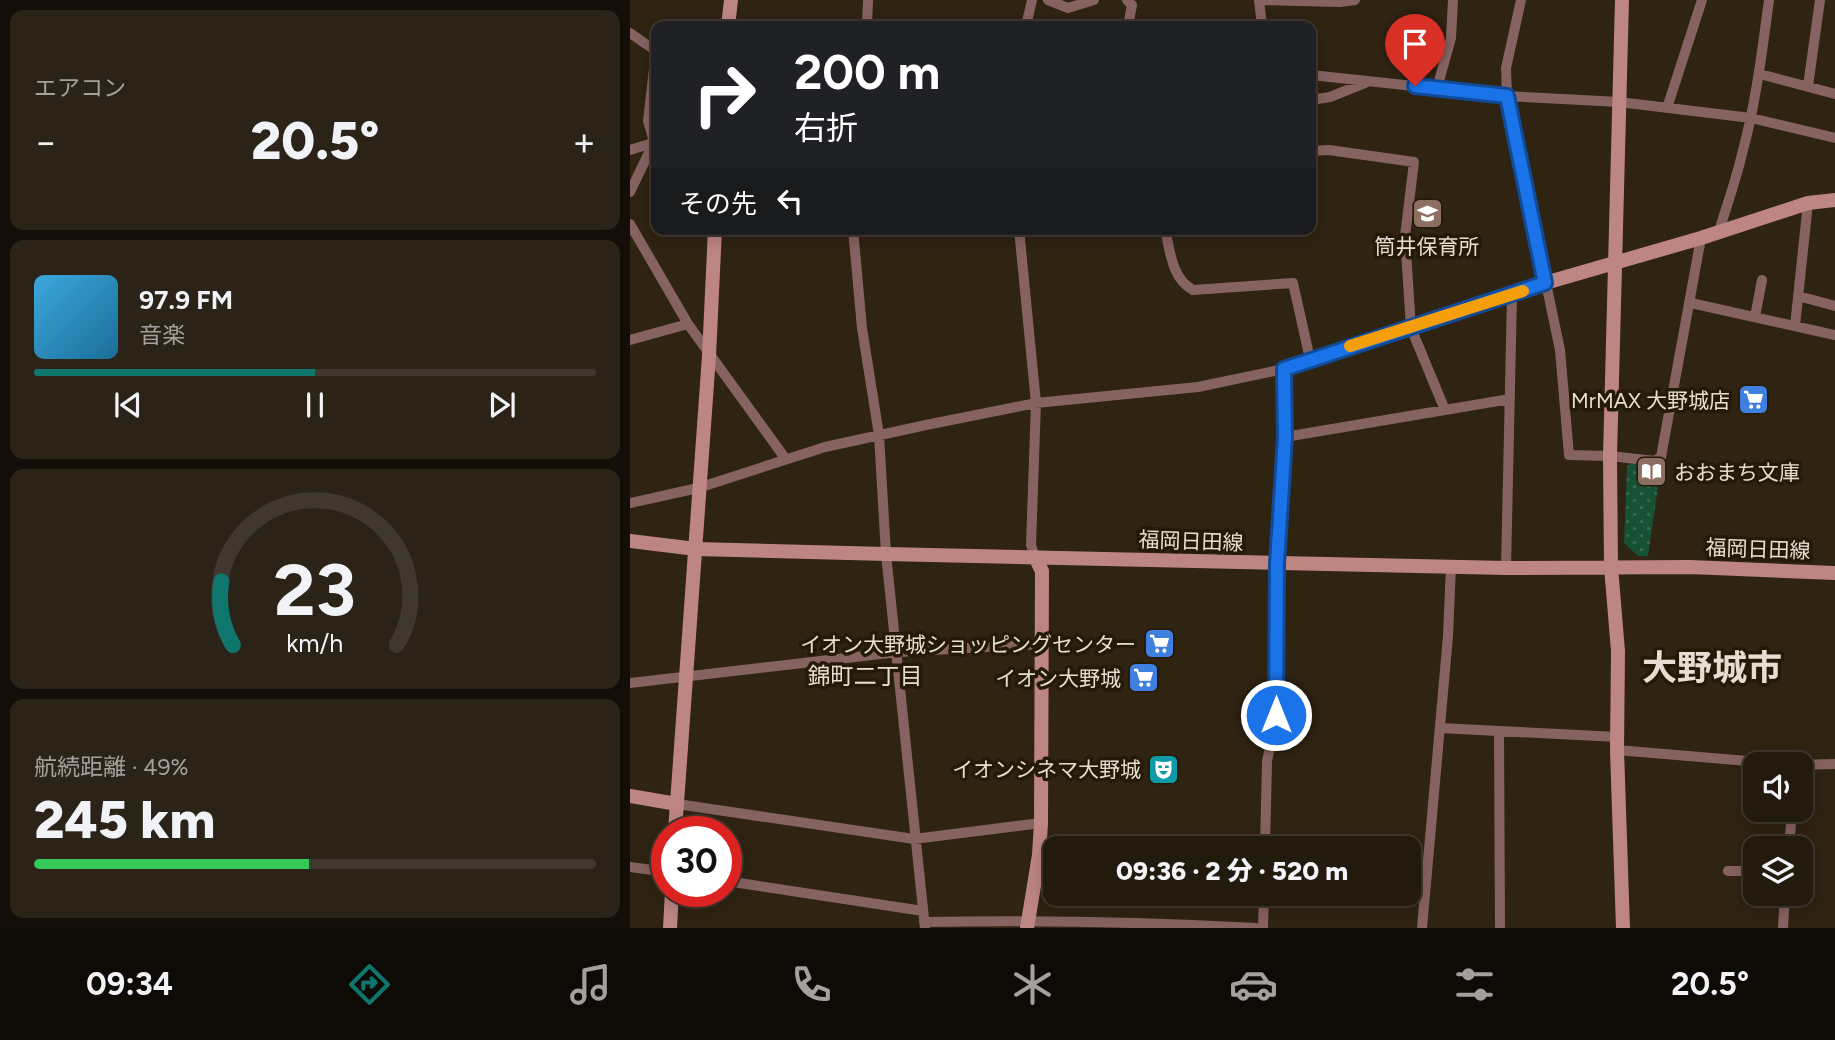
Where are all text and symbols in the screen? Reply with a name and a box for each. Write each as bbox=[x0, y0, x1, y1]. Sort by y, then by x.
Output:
pin bbox=[1385, 14, 1445, 86]
icon: arrive bbox=[1396, 25, 1434, 63]
text: 200 m bbox=[794, 42, 940, 101]
icon: right bbox=[679, 49, 770, 140]
text: エアコン bbox=[34, 74, 126, 102]
text: 右折 bbox=[794, 109, 858, 147]
text: 20.5° bbox=[251, 110, 379, 172]
text: − bbox=[34, 119, 58, 165]
text: + bbox=[572, 119, 596, 165]
icon: left bbox=[771, 182, 809, 220]
text: その先 bbox=[679, 188, 757, 220]
school or university icon: 筒井保育所 bbox=[1410, 197, 1444, 231]
place label: 筒井保育所 bbox=[1375, 234, 1480, 259]
text: 97.9 FM bbox=[139, 284, 233, 316]
text: 音楽 bbox=[139, 321, 185, 349]
supermarket icon: MrMAX 大野城店 bbox=[1736, 383, 1770, 417]
icon: previous bbox=[109, 386, 147, 424]
icon: pause bbox=[296, 386, 334, 424]
icon: next bbox=[483, 386, 521, 424]
place label: MrMAX 大野城店 bbox=[1571, 388, 1730, 413]
library icon: おおまち文庫 bbox=[1634, 455, 1668, 489]
place label: おおまち文庫 bbox=[1674, 460, 1800, 485]
street label: 福岡日田線 bbox=[1138, 527, 1244, 555]
street label: 福岡日田線 bbox=[1705, 535, 1811, 563]
text: 23 bbox=[274, 546, 356, 633]
supermarket icon: イオン大野城ショッピングセンター bbox=[1142, 627, 1176, 661]
text: km/h bbox=[286, 628, 344, 658]
place label: イオン大野城ショッピングセンター bbox=[800, 632, 1136, 657]
district label: 大野城市 bbox=[1642, 647, 1782, 689]
supermarket icon: イオン大野城 bbox=[1127, 661, 1161, 695]
district label: 錦町二丁目 bbox=[808, 662, 923, 690]
place label: イオン大野城 bbox=[995, 666, 1121, 691]
position arrow bbox=[1239, 678, 1313, 752]
theatre icon: イオンシネマ大野城 bbox=[1147, 752, 1181, 786]
map controls bbox=[1743, 752, 1813, 906]
button: sound bbox=[1743, 752, 1813, 822]
text: 航続距離 · 49% bbox=[34, 753, 189, 781]
place label: イオンシネマ大野城 bbox=[952, 757, 1141, 782]
text: 245 km bbox=[34, 789, 215, 851]
speed limit sign: 30 bbox=[651, 816, 742, 907]
button: layers bbox=[1743, 836, 1813, 906]
text: 09:36 · 2 分 · 520 m bbox=[1116, 855, 1348, 887]
icon: directions bbox=[345, 960, 394, 1009]
icon: music bbox=[566, 960, 615, 1009]
icon: phone bbox=[787, 960, 836, 1009]
icon: climate bbox=[1008, 960, 1057, 1009]
icon: car bbox=[1229, 960, 1278, 1009]
icon: filters bbox=[1450, 960, 1499, 1009]
text: 09:34 bbox=[86, 965, 173, 1003]
text: 20.5° bbox=[1671, 965, 1749, 1003]

